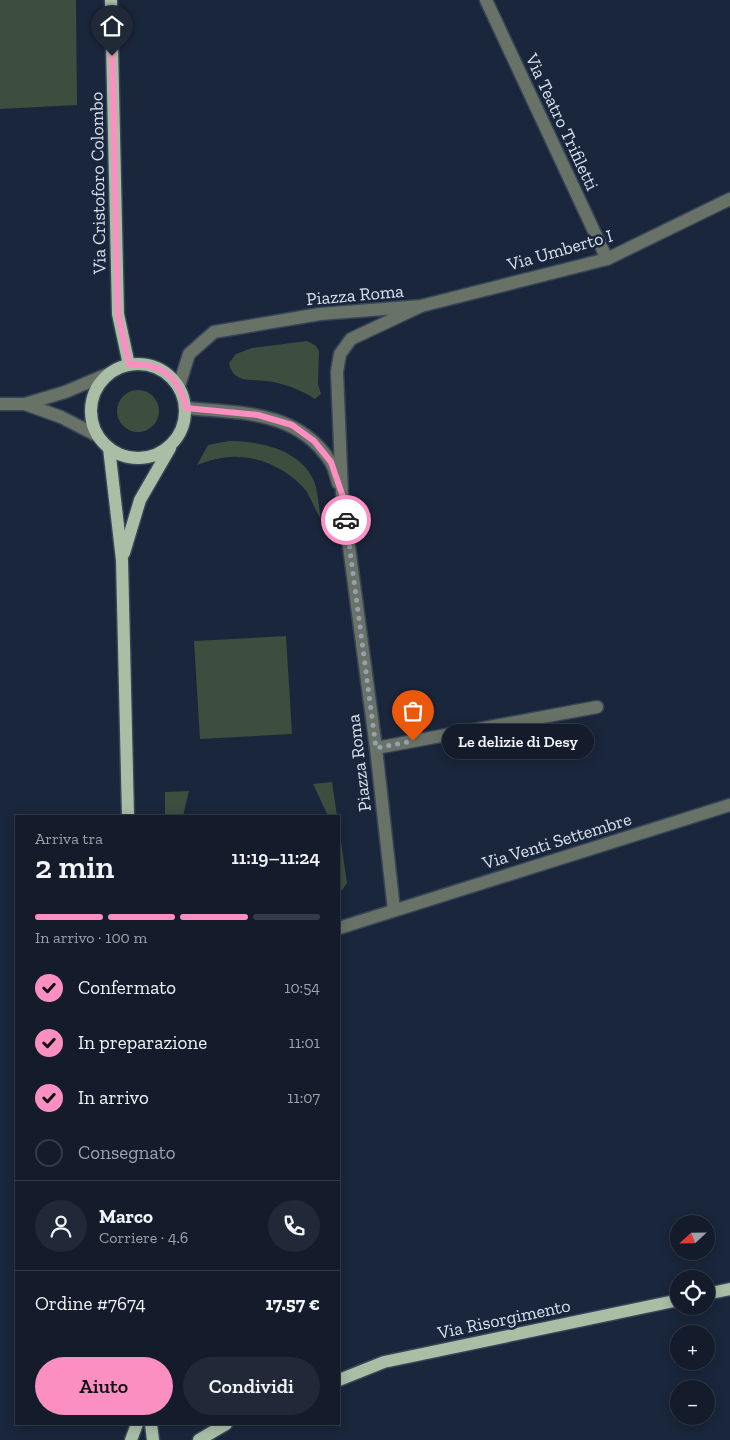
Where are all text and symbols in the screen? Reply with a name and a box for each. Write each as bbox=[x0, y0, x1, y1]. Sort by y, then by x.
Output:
pin bbox=[91, 5, 133, 56]
icon: home bbox=[98, 12, 126, 40]
street label: Via Teatro Trifiletti bbox=[520, 49, 603, 194]
street label: Via Cristoforo Colombo bbox=[85, 92, 111, 275]
street label: Via Umberto I bbox=[504, 224, 615, 276]
street label: Piazza Roma bbox=[305, 280, 405, 310]
courier bbox=[321, 495, 371, 545]
icon: car bbox=[332, 506, 360, 534]
pin bbox=[392, 690, 434, 741]
icon: bag bbox=[399, 697, 427, 725]
street label: Piazza Roma bbox=[342, 713, 376, 813]
callout: Le delizie di Desy bbox=[443, 724, 596, 758]
text: Le delizie di Desy bbox=[458, 732, 578, 751]
street label: Via Venti Settembre bbox=[479, 808, 634, 874]
text: Arriva tra bbox=[35, 829, 103, 848]
text: 11:19–11:24 bbox=[231, 846, 320, 869]
text: 2 min bbox=[35, 848, 114, 886]
text: In arrivo · 100 m bbox=[35, 928, 147, 947]
icon: check bbox=[35, 974, 63, 1002]
text: Confermato bbox=[78, 976, 176, 999]
text: 10:54 bbox=[284, 978, 320, 997]
icon: check bbox=[35, 1029, 63, 1057]
text: In preparazione bbox=[78, 1031, 207, 1054]
text: 11:01 bbox=[289, 1033, 320, 1052]
icon: check bbox=[35, 1084, 63, 1112]
text: In arrivo bbox=[78, 1086, 149, 1109]
text: 11:07 bbox=[287, 1088, 320, 1107]
text: Consegnato bbox=[78, 1141, 175, 1164]
button: person bbox=[35, 1200, 87, 1252]
button: phone bbox=[268, 1200, 320, 1252]
text: Marco bbox=[99, 1205, 153, 1228]
north arrow bbox=[670, 1215, 715, 1260]
map controls bbox=[670, 1215, 715, 1425]
text: Corriere · 4.6 bbox=[99, 1228, 188, 1247]
button: locate bbox=[670, 1270, 715, 1315]
text: Ordine #7674 bbox=[35, 1292, 146, 1315]
text: 17.57 € bbox=[266, 1292, 320, 1315]
street label: Via Risorgimento bbox=[435, 1294, 572, 1344]
button: + bbox=[670, 1325, 715, 1370]
button: Aiuto bbox=[35, 1357, 173, 1415]
button: Condividi bbox=[183, 1357, 320, 1415]
button: − bbox=[670, 1380, 715, 1425]

